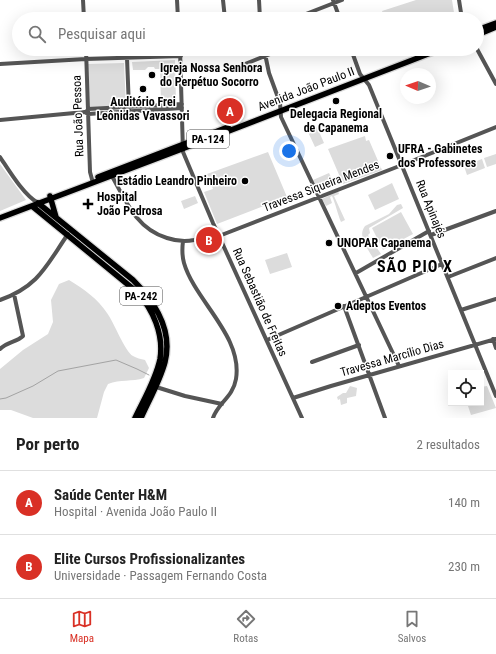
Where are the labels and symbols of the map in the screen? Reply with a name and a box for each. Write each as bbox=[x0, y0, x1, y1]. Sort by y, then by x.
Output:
place label: Igreja Nossa Senhora do Perpétuo Socorro bbox=[160, 61, 263, 89]
street label: Avenida João Paulo II bbox=[256, 64, 356, 114]
north arrow bbox=[400, 68, 436, 104]
marker: Igreja Nossa Senhora do Perpétuo Socorro bbox=[147, 70, 157, 80]
street label: Rua João Pessoa bbox=[70, 75, 86, 157]
marker: Auditório Frei Leônidas Vavassori bbox=[138, 84, 148, 94]
place label: Auditório Frei Leônidas Vavassori bbox=[96, 95, 190, 123]
pin: A bbox=[217, 96, 243, 126]
marker: Delegacia Regional de Capanema bbox=[331, 96, 341, 106]
place label: Delegacia Regional de Capanema bbox=[290, 107, 382, 135]
road number: PA-124 bbox=[187, 130, 229, 148]
your location bbox=[279, 141, 299, 161]
place label: UFRA - Gabinetes dos Professores bbox=[398, 142, 483, 170]
marker: UFRA - Gabinetes dos Professores bbox=[385, 151, 395, 161]
street label: Travessa Siqueira Mendes bbox=[261, 157, 381, 215]
place label: Estádio Leandro Pinheiro bbox=[117, 174, 237, 188]
marker: Estádio Leandro Pinheiro bbox=[240, 176, 250, 186]
street label: Rua Apinajés bbox=[413, 178, 449, 240]
place label: Hospital João Pedrosa bbox=[97, 190, 163, 218]
marker: Hospital João Pedrosa bbox=[82, 198, 94, 210]
pin: B bbox=[196, 225, 222, 255]
place label: UNOPAR Capanema bbox=[337, 236, 431, 250]
marker: UNOPAR Capanema bbox=[324, 238, 334, 248]
street label: Rua Sebastião de Freitas bbox=[230, 246, 290, 358]
district label: SÃO PIO X bbox=[377, 257, 453, 276]
road number: PA-242 bbox=[120, 287, 162, 305]
place label: Adeptos Eventos bbox=[346, 299, 427, 313]
marker: Adeptos Eventos bbox=[333, 301, 343, 311]
street label: Travessa Marcílio Dias bbox=[339, 337, 445, 379]

